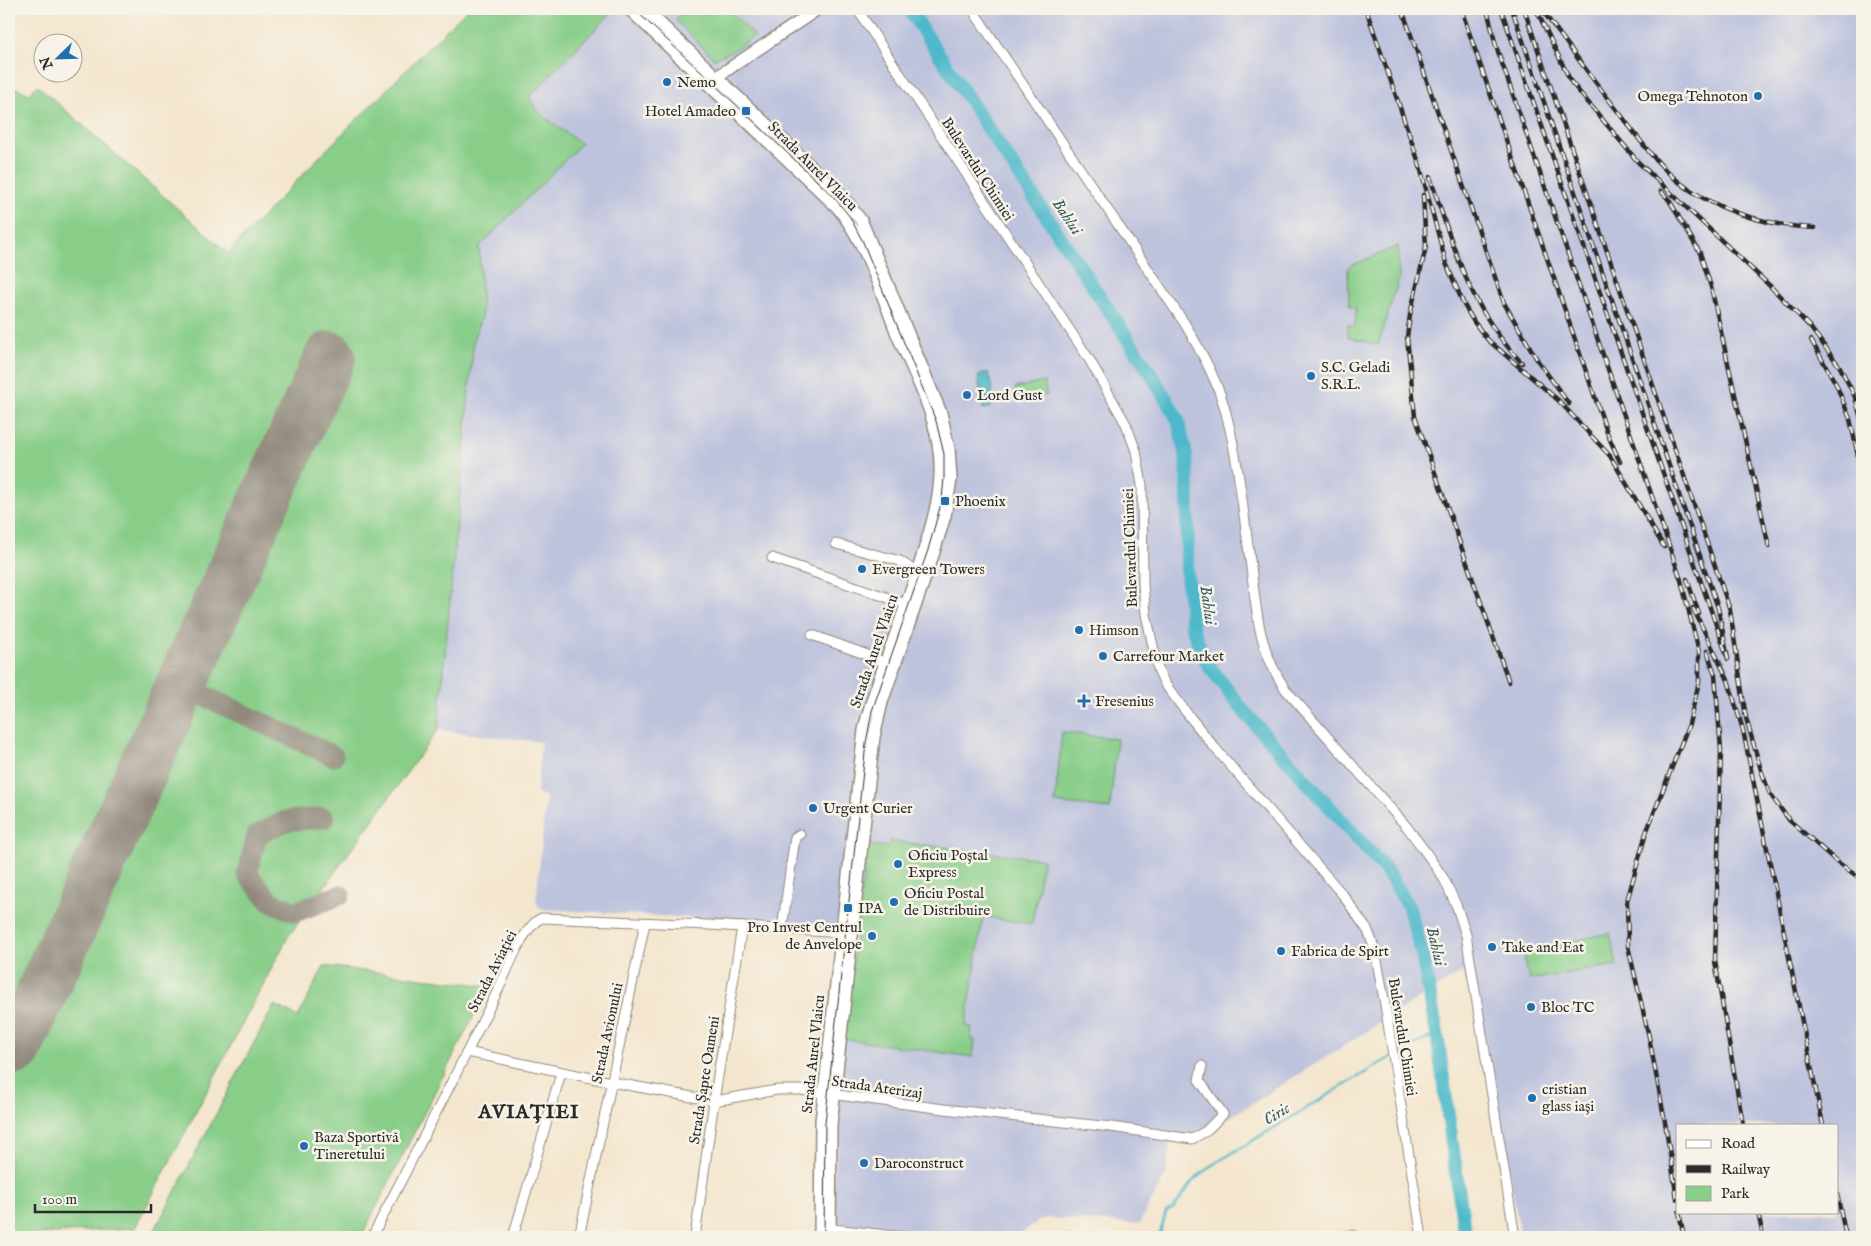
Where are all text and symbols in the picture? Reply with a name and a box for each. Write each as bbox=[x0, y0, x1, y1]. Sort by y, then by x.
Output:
north arrow bbox=[32, 32, 82, 82]
text: N bbox=[36, 54, 58, 73]
place label: Nemo bbox=[677, 73, 716, 92]
marker: Nemo bbox=[661, 76, 673, 88]
place label: Omega Tehnoton bbox=[1638, 87, 1748, 106]
marker: Omega Tehnoton bbox=[1752, 90, 1764, 102]
place label: Hotel Amadeo bbox=[645, 102, 736, 121]
marker: Hotel Amadeo bbox=[740, 105, 752, 117]
street label: Bulevardul Chimiei bbox=[937, 114, 1018, 225]
street label: Strada Aurel Vlaicu bbox=[764, 117, 862, 215]
water label: Bahlui bbox=[1047, 195, 1086, 240]
place label: S.C. Geladi S.R.L. bbox=[1321, 358, 1390, 394]
marker: S.C. Geladi S.R.L. bbox=[1305, 370, 1317, 382]
place label: Lord Gust bbox=[977, 386, 1043, 405]
marker: Lord Gust bbox=[961, 389, 973, 401]
street label: Bulevardul Chimiei bbox=[1119, 488, 1142, 608]
place label: Phoenix bbox=[955, 492, 1007, 511]
marker: Phoenix bbox=[939, 495, 951, 507]
place label: Evergreen Towers bbox=[872, 560, 985, 579]
marker: Evergreen Towers bbox=[856, 563, 868, 575]
water label: Bahlui bbox=[1194, 584, 1220, 628]
street label: Strada Aurel Vlaicu bbox=[846, 591, 903, 711]
place label: Himson bbox=[1089, 621, 1139, 640]
marker: Himson bbox=[1073, 624, 1085, 636]
place label: Carrefour Market bbox=[1113, 647, 1224, 666]
marker: Carrefour Market bbox=[1097, 650, 1109, 662]
place label: Fresenius bbox=[1095, 692, 1154, 711]
marker: Fresenius bbox=[1077, 694, 1091, 708]
place label: Urgent Curier bbox=[823, 799, 913, 818]
marker: Urgent Curier bbox=[807, 802, 819, 814]
place label: Oficiu Poștal Express bbox=[908, 846, 989, 882]
marker: Oficiu Poștal Express bbox=[892, 858, 904, 870]
place label: Oficiu Postal de Distribuire bbox=[904, 884, 990, 920]
marker: Oficiu Postal de Distribuire bbox=[888, 896, 900, 908]
place label: IPA bbox=[858, 899, 884, 918]
marker: IPA bbox=[842, 902, 854, 914]
place label: Pro Invest Centrul de Anvelope bbox=[747, 918, 863, 954]
water label: Bahlui bbox=[1421, 925, 1450, 969]
street label: Strada Aviației bbox=[464, 927, 521, 1015]
marker: Pro Invest Centrul de Anvelope bbox=[866, 930, 878, 942]
place label: Take and Eat bbox=[1502, 938, 1584, 957]
marker: Take and Eat bbox=[1486, 941, 1498, 953]
place label: Fabrica de Spirt bbox=[1291, 942, 1389, 961]
marker: Fabrica de Spirt bbox=[1275, 945, 1287, 957]
street label: Bulevardul Chimiei bbox=[1384, 977, 1421, 1098]
street label: Strada Avionului bbox=[588, 981, 627, 1085]
street label: Strada Aurel Vlaicu bbox=[798, 994, 829, 1114]
place label: Bloc TC bbox=[1541, 998, 1595, 1017]
marker: Bloc TC bbox=[1525, 1001, 1537, 1013]
street label: Strada Șapte Oameni bbox=[685, 1015, 724, 1146]
street label: Strada Aterizaj bbox=[830, 1072, 923, 1103]
place label: cristian glass iași bbox=[1542, 1080, 1594, 1116]
marker: cristian glass iași bbox=[1526, 1092, 1538, 1104]
water label: Ciric bbox=[1260, 1098, 1295, 1130]
district label: AVIAȚIEI bbox=[477, 1100, 580, 1125]
legend bbox=[1676, 1124, 1838, 1214]
place label: Baza Sportivă Tineretului bbox=[314, 1128, 399, 1164]
text: Road bbox=[1721, 1134, 1756, 1153]
marker: Baza Sportivă Tineretului bbox=[298, 1140, 310, 1152]
place label: Daroconstruct bbox=[874, 1154, 964, 1173]
marker: Daroconstruct bbox=[858, 1157, 870, 1169]
text: Railway bbox=[1721, 1160, 1771, 1179]
scale bar bbox=[35, 1181, 151, 1213]
text: Park bbox=[1721, 1184, 1751, 1203]
text: 100 m bbox=[42, 1190, 78, 1209]

